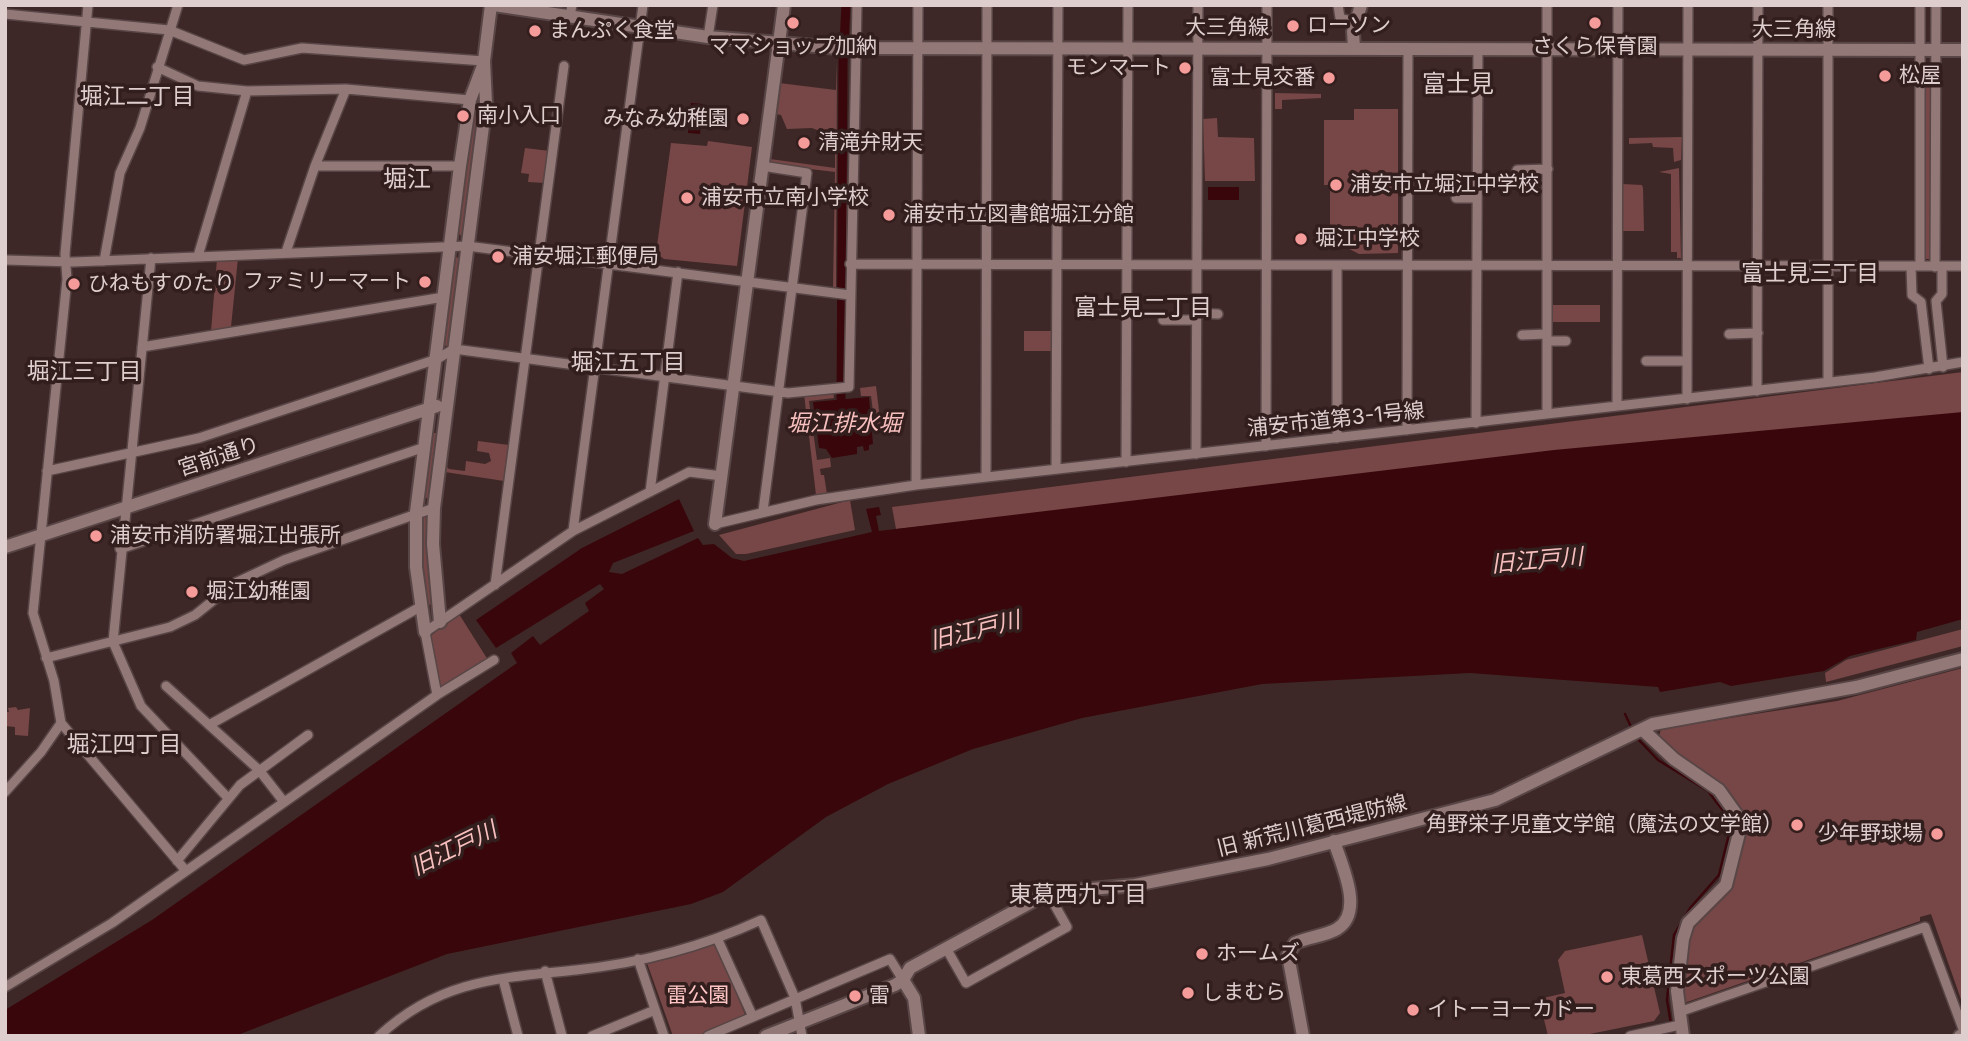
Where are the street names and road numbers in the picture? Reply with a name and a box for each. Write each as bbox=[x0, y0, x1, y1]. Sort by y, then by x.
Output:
street label: 大三角線 bbox=[1185, 15, 1269, 41]
street label: 大三角線 bbox=[1752, 17, 1836, 43]
street label: 浦安市道第3-1号線 bbox=[1246, 398, 1426, 442]
street label: 宮前通り bbox=[175, 432, 263, 482]
street label: 旧 新荒川葛西堤防線 bbox=[1214, 790, 1410, 862]

